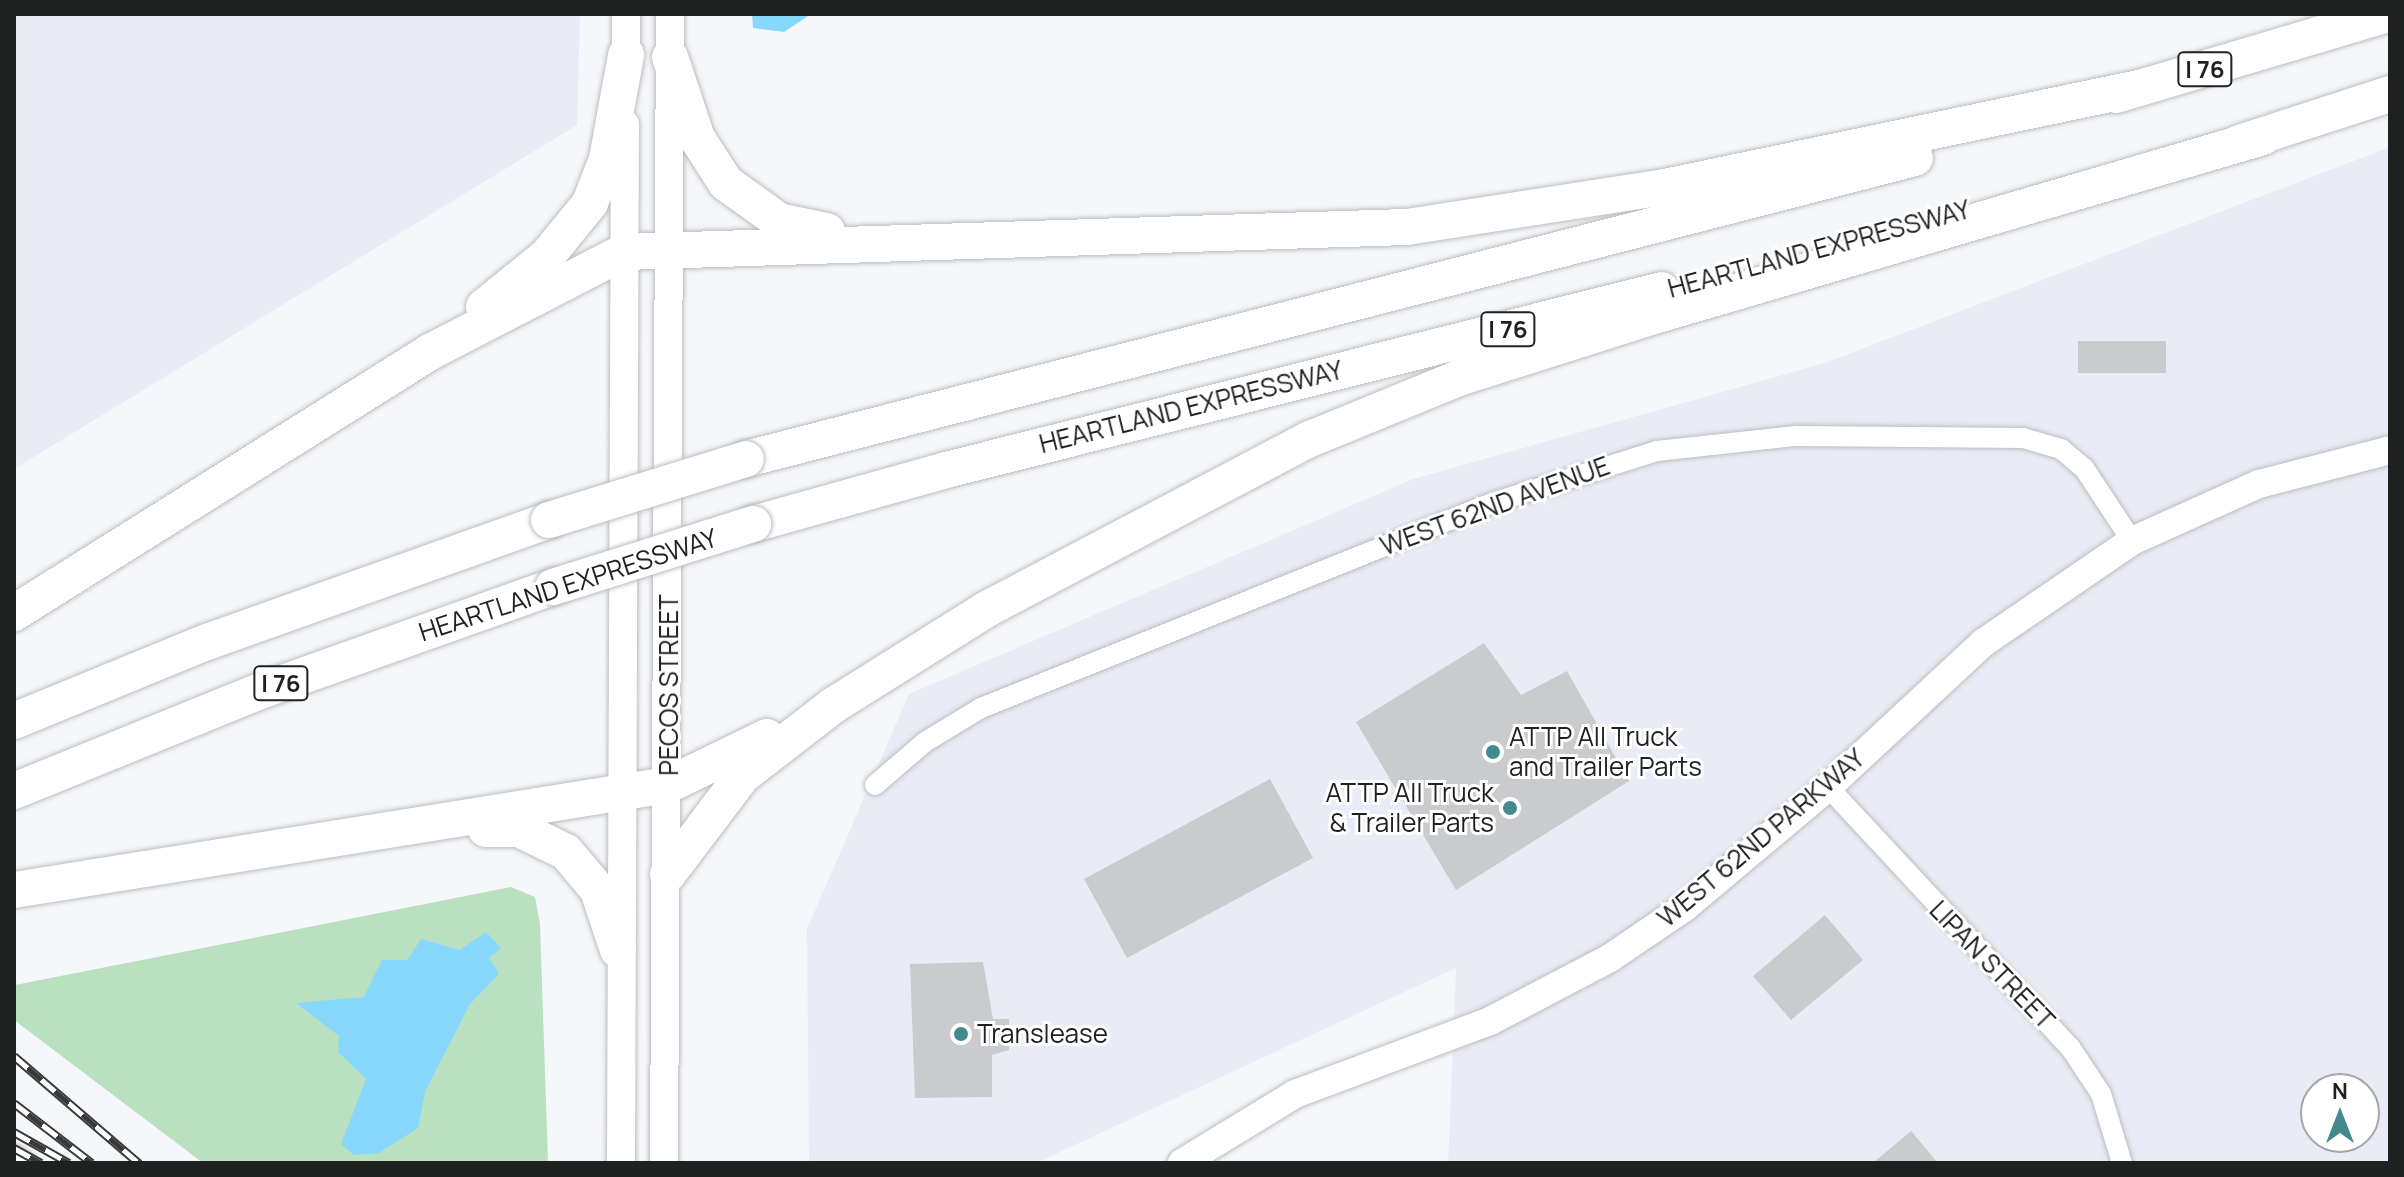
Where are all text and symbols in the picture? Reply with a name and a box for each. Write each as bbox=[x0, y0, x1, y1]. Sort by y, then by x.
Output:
road number: I 76 bbox=[2177, 49, 2233, 89]
street label: HEARTLAND EXPRESSWAY bbox=[1664, 194, 1974, 304]
road number: I 76 bbox=[1480, 309, 1536, 349]
street label: HEARTLAND EXPRESSWAY bbox=[1036, 354, 1346, 460]
street label: WEST 62ND AVENUE bbox=[1376, 450, 1614, 562]
street label: HEARTLAND EXPRESSWAY bbox=[415, 522, 721, 648]
street label: PECOS STREET bbox=[653, 594, 685, 776]
road number: I 76 bbox=[253, 663, 309, 703]
place label: ATTP All Truck and Trailer Parts bbox=[1509, 721, 1702, 782]
street label: WEST 62ND PARKWAY bbox=[1651, 742, 1871, 934]
marker: ATTP All Truck and Trailer Parts bbox=[1484, 743, 1502, 761]
place label: ATTP All Truck & Trailer Parts bbox=[1325, 777, 1494, 838]
marker: ATTP All Truck & Trailer Parts bbox=[1501, 799, 1519, 817]
street label: LIPAN STREET bbox=[1923, 894, 2061, 1036]
place label: Translease bbox=[977, 1018, 1108, 1050]
marker: Translease bbox=[952, 1025, 970, 1043]
north arrow bbox=[2300, 1073, 2380, 1153]
text: N bbox=[2332, 1076, 2348, 1106]

